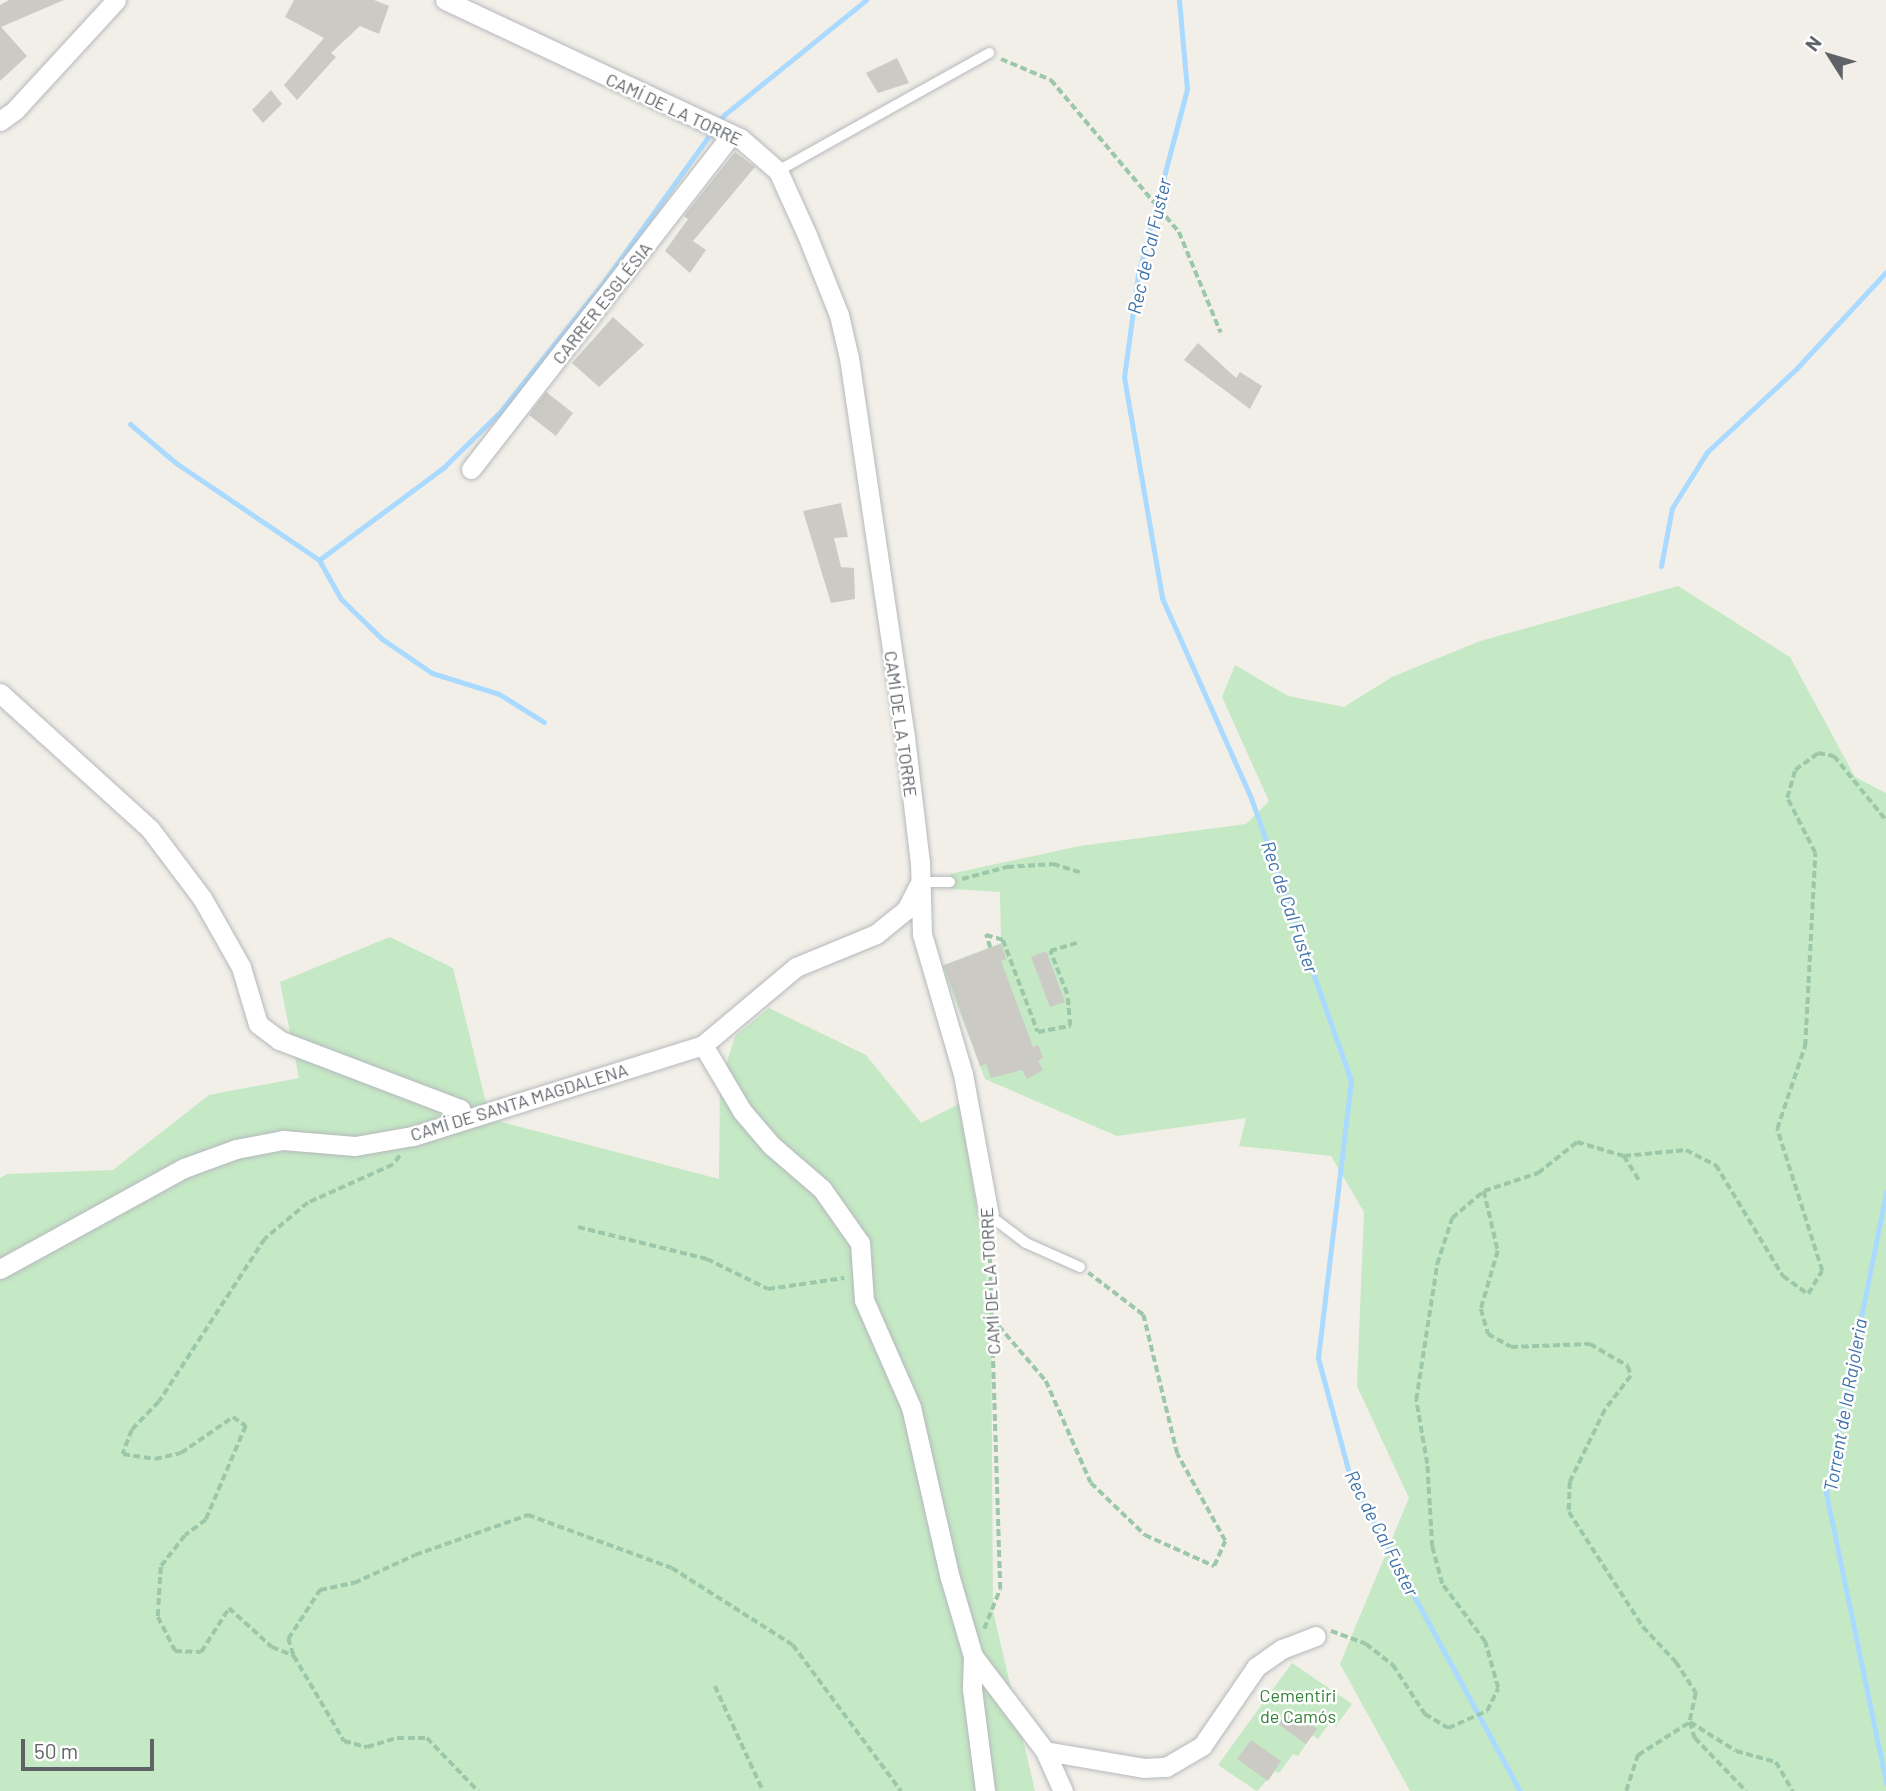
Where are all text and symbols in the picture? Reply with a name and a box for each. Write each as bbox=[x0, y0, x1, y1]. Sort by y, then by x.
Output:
north arrow bbox=[1795, 21, 1865, 91]
text: N bbox=[1800, 31, 1826, 55]
street label: CAMÍ DE LA TORRE bbox=[603, 68, 745, 150]
water label: Rec de Cal Fuster bbox=[1122, 176, 1176, 316]
street label: CARRER ESGLÉSIA bbox=[548, 238, 656, 368]
street label: CAMÍ DE LA TORRE bbox=[880, 649, 922, 799]
water label: Rec de Cal Fuster bbox=[1257, 838, 1323, 976]
street label: CAMÍ DE SANTA MAGDALENA bbox=[408, 1059, 630, 1145]
street label: CAMÍ DE LA TORRE bbox=[975, 1207, 1005, 1355]
water label: Torrent de la Rajoleria bbox=[1819, 1317, 1871, 1493]
water label: Rec de Cal Fuster bbox=[1340, 1466, 1424, 1600]
park label: Cementiri de Camós bbox=[1260, 1685, 1336, 1728]
scale bar bbox=[24, 1724, 158, 1768]
text: 50 m bbox=[34, 1738, 78, 1763]

